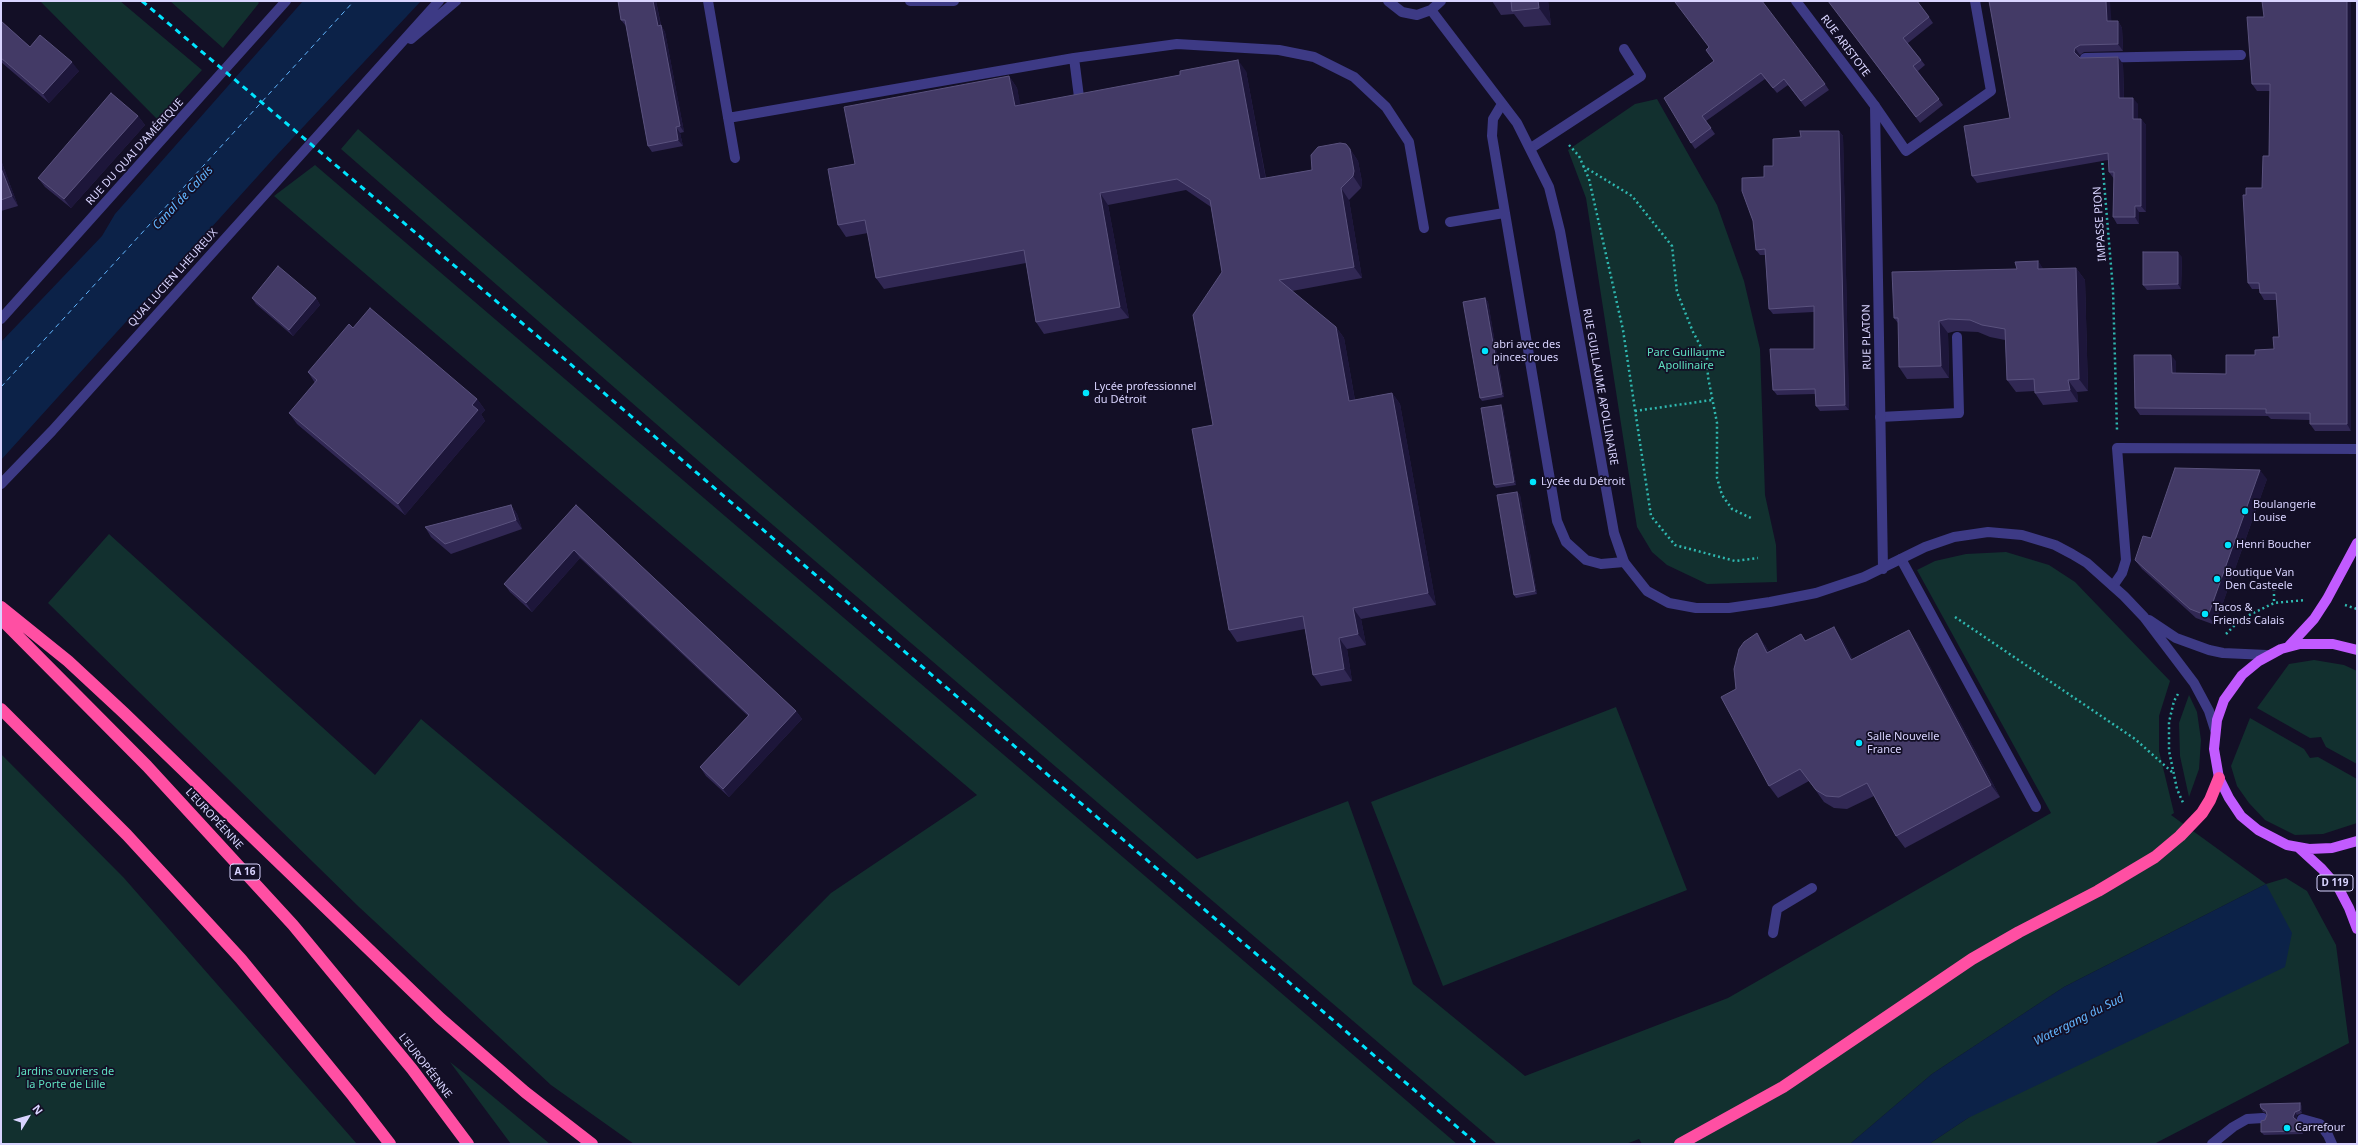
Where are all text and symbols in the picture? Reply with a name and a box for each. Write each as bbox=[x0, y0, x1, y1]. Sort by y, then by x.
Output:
street label: RUE ARISTOTE bbox=[1817, 13, 1873, 79]
street label: RUE DU QUAI D'AMÉRIQUE bbox=[84, 96, 186, 208]
water label: Canal de Calais bbox=[150, 163, 216, 233]
street label: IMPASSE PION bbox=[2091, 186, 2109, 262]
street label: QUAI LUCIEN LHEUREUX bbox=[125, 226, 221, 330]
street label: RUE PLATON bbox=[1860, 304, 1874, 370]
street label: RUE GUILLAUME APOLLINAIRE bbox=[1580, 308, 1620, 466]
place label: abri avec des pinces roues bbox=[1493, 338, 1561, 364]
marker: abri avec des pinces roues bbox=[1480, 346, 1490, 356]
park label: Parc Guillaume Apollinaire bbox=[1647, 346, 1725, 372]
place label: Lycée professionnel du Détroit bbox=[1094, 380, 1196, 406]
marker: Lycée professionnel du Détroit bbox=[1081, 388, 1091, 398]
place label: Lycée du Détroit bbox=[1541, 475, 1625, 489]
marker: Lycée du Détroit bbox=[1528, 477, 1538, 487]
place label: Boulangerie Louise bbox=[2253, 498, 2316, 524]
marker: Boulangerie Louise bbox=[2240, 506, 2250, 516]
place label: Henri Boucher bbox=[2236, 538, 2311, 552]
marker: Henri Boucher bbox=[2223, 540, 2233, 550]
place label: Boutique Van Den Casteele bbox=[2225, 566, 2294, 592]
marker: Boutique Van Den Casteele bbox=[2212, 574, 2222, 584]
place label: Tacos & Friends Calais bbox=[2213, 601, 2284, 627]
marker: Tacos & Friends Calais bbox=[2200, 609, 2210, 619]
place label: Salle Nouvelle France bbox=[1867, 730, 1939, 756]
marker: Salle Nouvelle France bbox=[1854, 738, 1864, 748]
street label: L'EUROPÉENNE bbox=[182, 786, 246, 852]
road number: A 16 bbox=[230, 864, 260, 880]
road number: D 119 bbox=[2317, 875, 2353, 891]
water label: Watergang du Sud bbox=[2032, 991, 2126, 1049]
street label: L'EUROPÉENNE bbox=[396, 1031, 454, 1101]
park label: Jardins ouvriers de la Porte de Lille bbox=[18, 1065, 114, 1091]
north arrow bbox=[8, 1097, 48, 1137]
text: N bbox=[29, 1101, 47, 1118]
place label: Carrefour bbox=[2295, 1121, 2345, 1135]
marker: Carrefour bbox=[2282, 1123, 2292, 1133]

